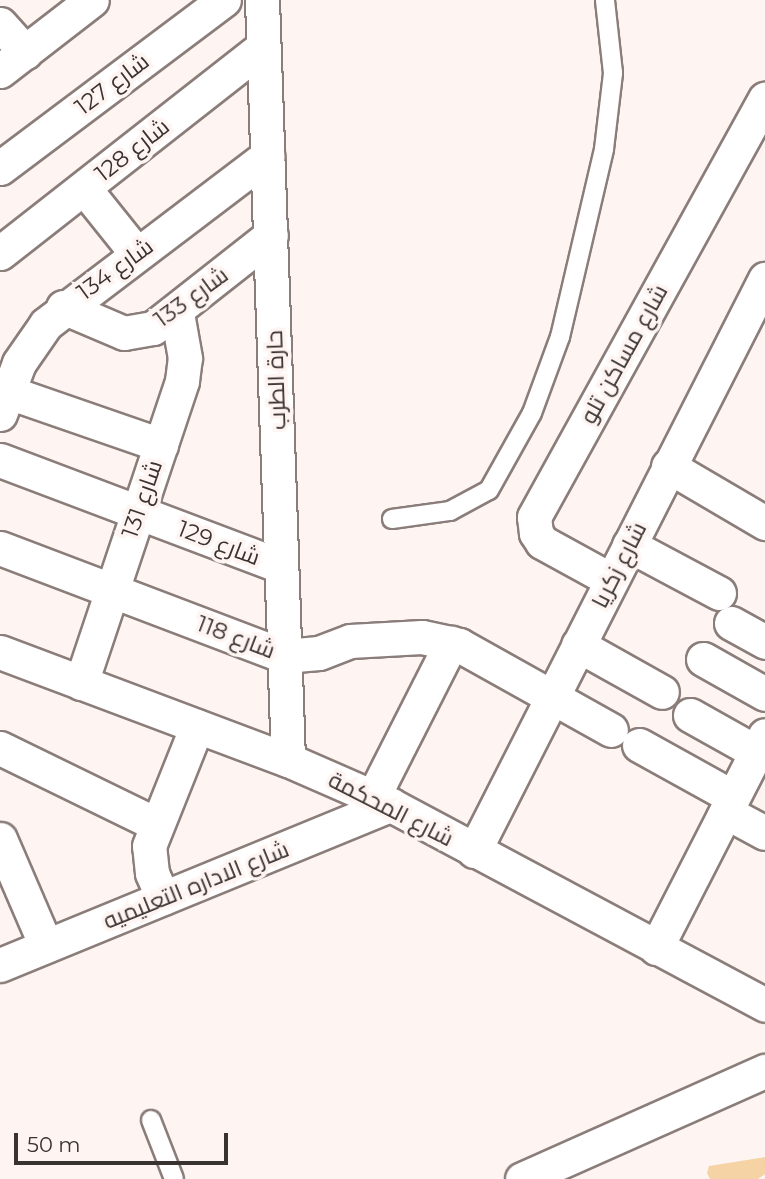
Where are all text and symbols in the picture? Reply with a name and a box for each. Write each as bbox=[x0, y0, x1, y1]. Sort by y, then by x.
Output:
street label: شارع 127 bbox=[70, 47, 154, 121]
street label: شارع 128 bbox=[89, 112, 175, 188]
street label: شارع 134 bbox=[72, 232, 158, 306]
street label: شارع 133 bbox=[149, 261, 233, 333]
street label: شارع مساكن تلو bbox=[574, 280, 674, 428]
street label: حارة الطرب bbox=[260, 330, 292, 430]
street label: شارع 131 bbox=[116, 457, 168, 541]
street label: شارع 129 bbox=[174, 515, 264, 571]
street label: شارع زكريا bbox=[586, 517, 652, 613]
street label: شارع 118 bbox=[193, 609, 279, 665]
street label: شارع المحكمة bbox=[324, 766, 458, 852]
street label: شارع الاداره التعليميه bbox=[99, 835, 293, 935]
scale bar bbox=[18, 1120, 231, 1164]
text: 50 m bbox=[27, 1132, 81, 1157]

